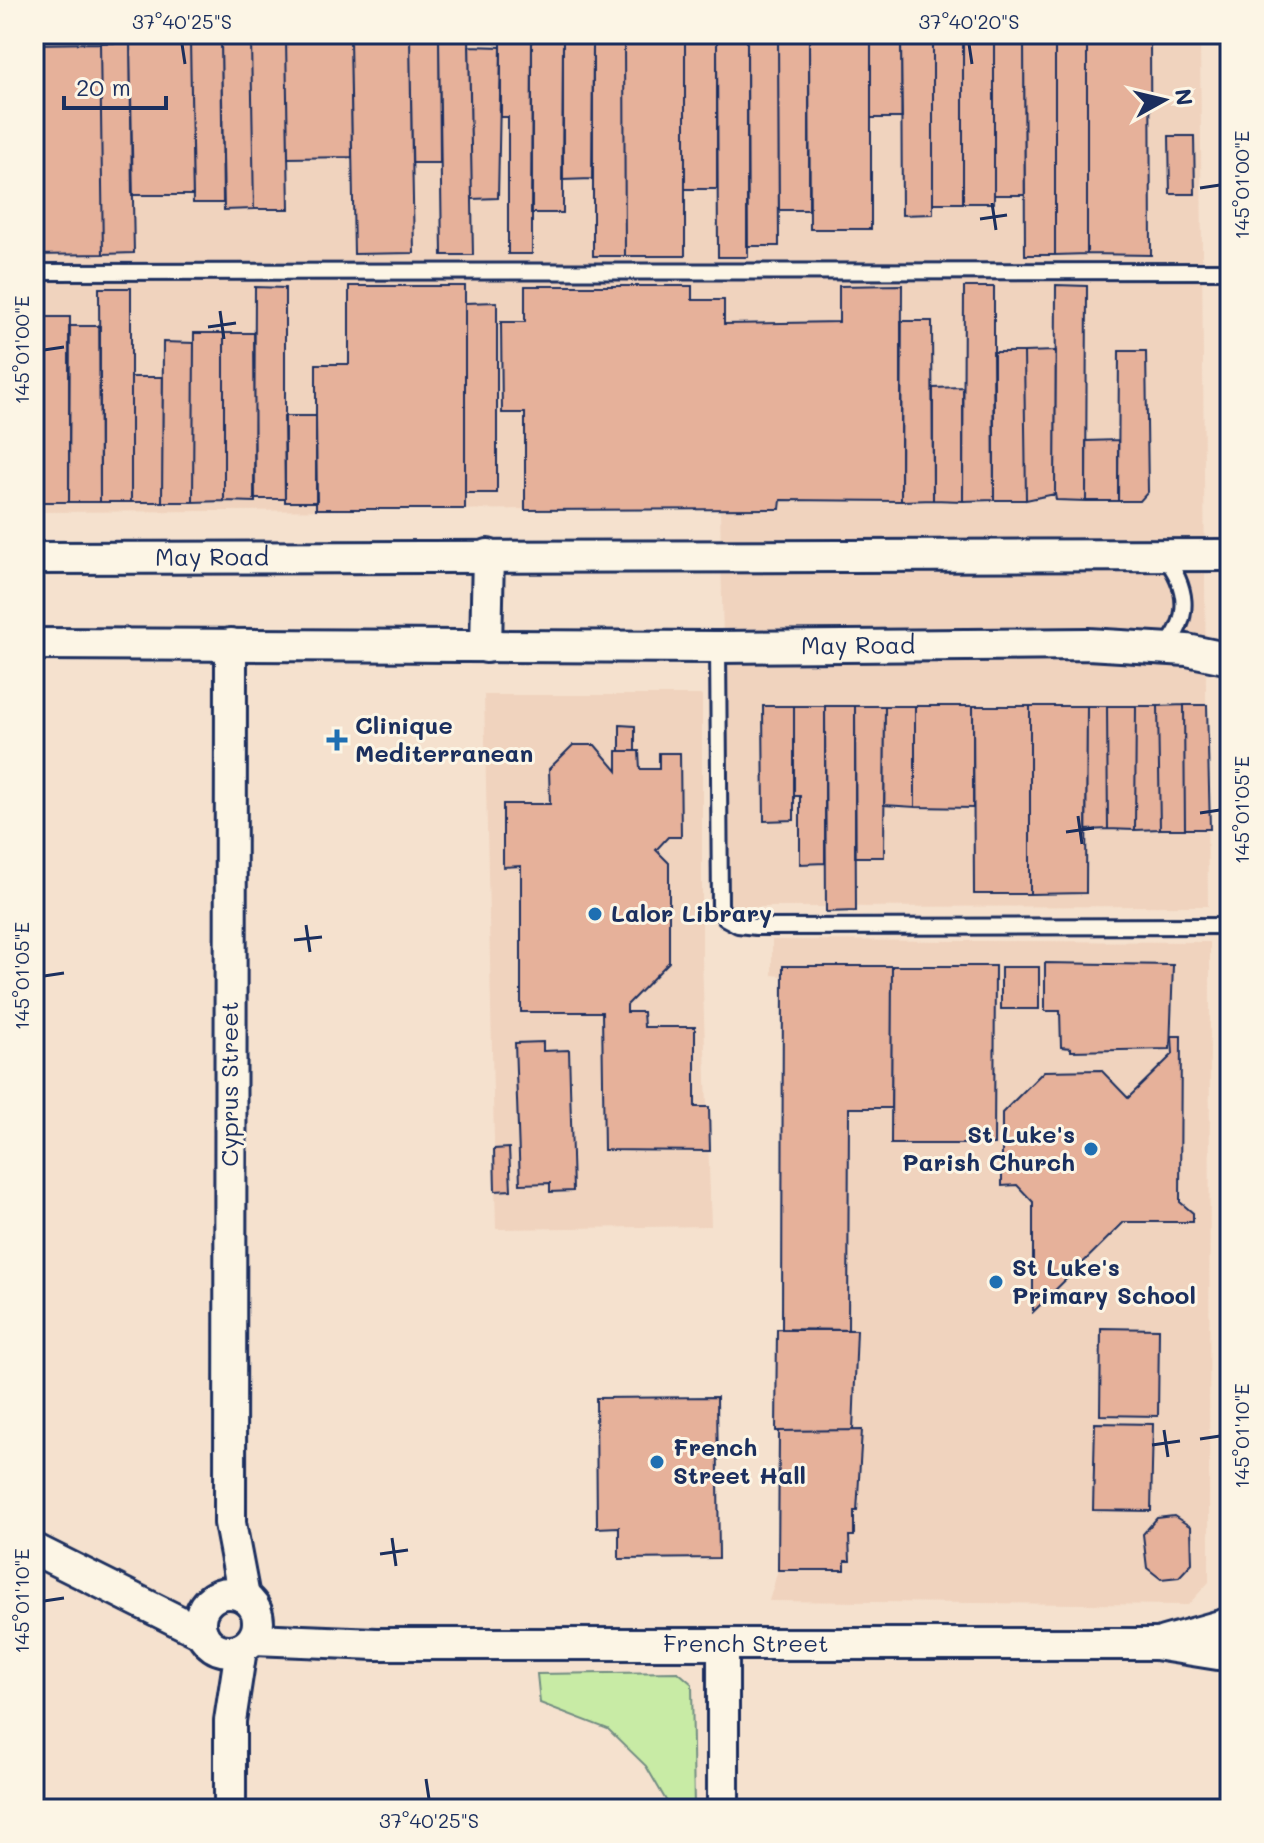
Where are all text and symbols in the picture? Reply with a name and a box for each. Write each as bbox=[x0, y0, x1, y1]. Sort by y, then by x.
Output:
text: 37°40'25"S bbox=[132, 8, 232, 34]
text: 37°40'20"S bbox=[919, 8, 1019, 34]
scale bar bbox=[64, 60, 166, 110]
north arrow bbox=[1124, 60, 1204, 140]
text: 20 m bbox=[76, 71, 131, 102]
text: N bbox=[1169, 87, 1200, 107]
text: 145°01'00"E bbox=[1228, 131, 1254, 239]
text: 145°01'00"E bbox=[8, 296, 34, 404]
street label: May Road bbox=[155, 540, 269, 572]
street label: May Road bbox=[801, 628, 915, 660]
place label: Clinique Mediterranean bbox=[355, 709, 533, 768]
marker: Clinique Mediterranean bbox=[326, 729, 348, 751]
text: 145°01'05"E bbox=[1228, 756, 1254, 864]
place label: Lalor Library bbox=[611, 897, 772, 928]
marker: Lalor Library bbox=[586, 905, 604, 923]
text: 145°01'05"E bbox=[8, 922, 34, 1030]
street label: Cyprus Street bbox=[213, 1001, 244, 1167]
place label: St Luke's Parish Church bbox=[902, 1118, 1075, 1177]
marker: St Luke's Parish Church bbox=[1082, 1140, 1100, 1158]
place label: St Luke's Primary School bbox=[1012, 1251, 1196, 1310]
marker: St Luke's Primary School bbox=[987, 1273, 1005, 1291]
text: 145°01'10"E bbox=[1228, 1383, 1254, 1489]
place label: French Street Hall bbox=[673, 1431, 806, 1490]
marker: French Street Hall bbox=[648, 1453, 666, 1471]
text: 145°01'10"E bbox=[8, 1548, 34, 1654]
street label: French Street bbox=[663, 1627, 829, 1658]
text: 37°40'25"S bbox=[379, 1807, 479, 1833]

